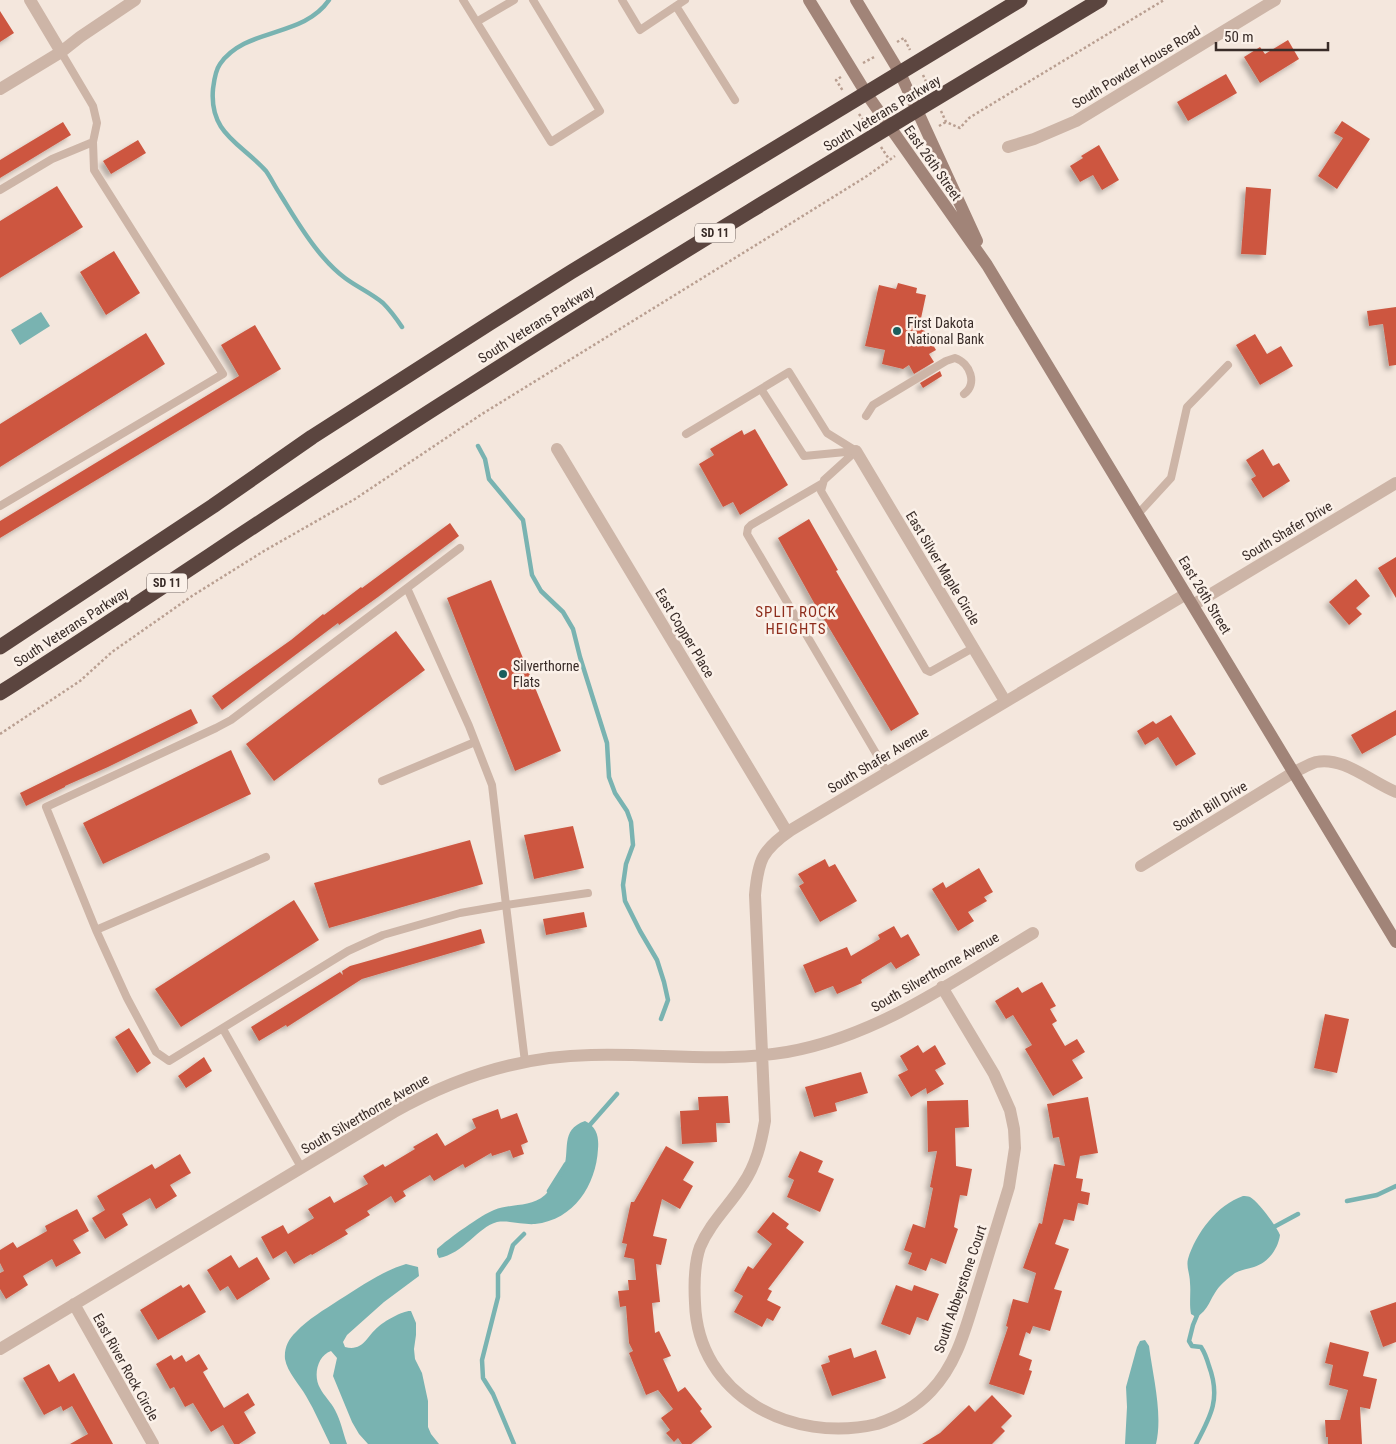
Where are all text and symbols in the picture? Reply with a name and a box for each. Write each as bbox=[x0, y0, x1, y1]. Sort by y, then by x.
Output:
scale bar bbox=[1216, 20, 1328, 52]
street label: South Powder House Road bbox=[1069, 22, 1203, 112]
text: 50 m bbox=[1224, 28, 1254, 46]
street label: South Veterans Parkway bbox=[821, 72, 944, 154]
street label: East 26th Street bbox=[901, 122, 965, 204]
road number: SD 11 bbox=[695, 224, 735, 242]
street label: South Veterans Parkway bbox=[475, 282, 597, 366]
place label: First Dakota National Bank bbox=[907, 315, 985, 347]
marker: First Dakota National Bank bbox=[891, 325, 903, 337]
street label: South Shafer Drive bbox=[1239, 498, 1335, 564]
street label: East Silver Maple Circle bbox=[903, 508, 983, 628]
street label: East 26th Street bbox=[1175, 553, 1235, 637]
road number: SD 11 bbox=[147, 574, 187, 592]
street label: South Veterans Parkway bbox=[11, 584, 132, 670]
street label: East Copper Place bbox=[652, 586, 718, 681]
district label: SPLIT ROCK HEIGHTS bbox=[755, 603, 837, 638]
place label: Silverthorne Flats bbox=[513, 658, 580, 690]
marker: Silverthorne Flats bbox=[497, 668, 509, 680]
street label: South Shafer Avenue bbox=[825, 723, 932, 796]
street label: South Bill Drive bbox=[1170, 777, 1250, 834]
street label: South Silverthorne Avenue bbox=[868, 929, 1002, 1015]
street label: South Silverthorne Avenue bbox=[298, 1071, 432, 1157]
street label: South Abbeystone Court bbox=[931, 1223, 989, 1355]
street label: East River Rock Circle bbox=[90, 1311, 162, 1424]

